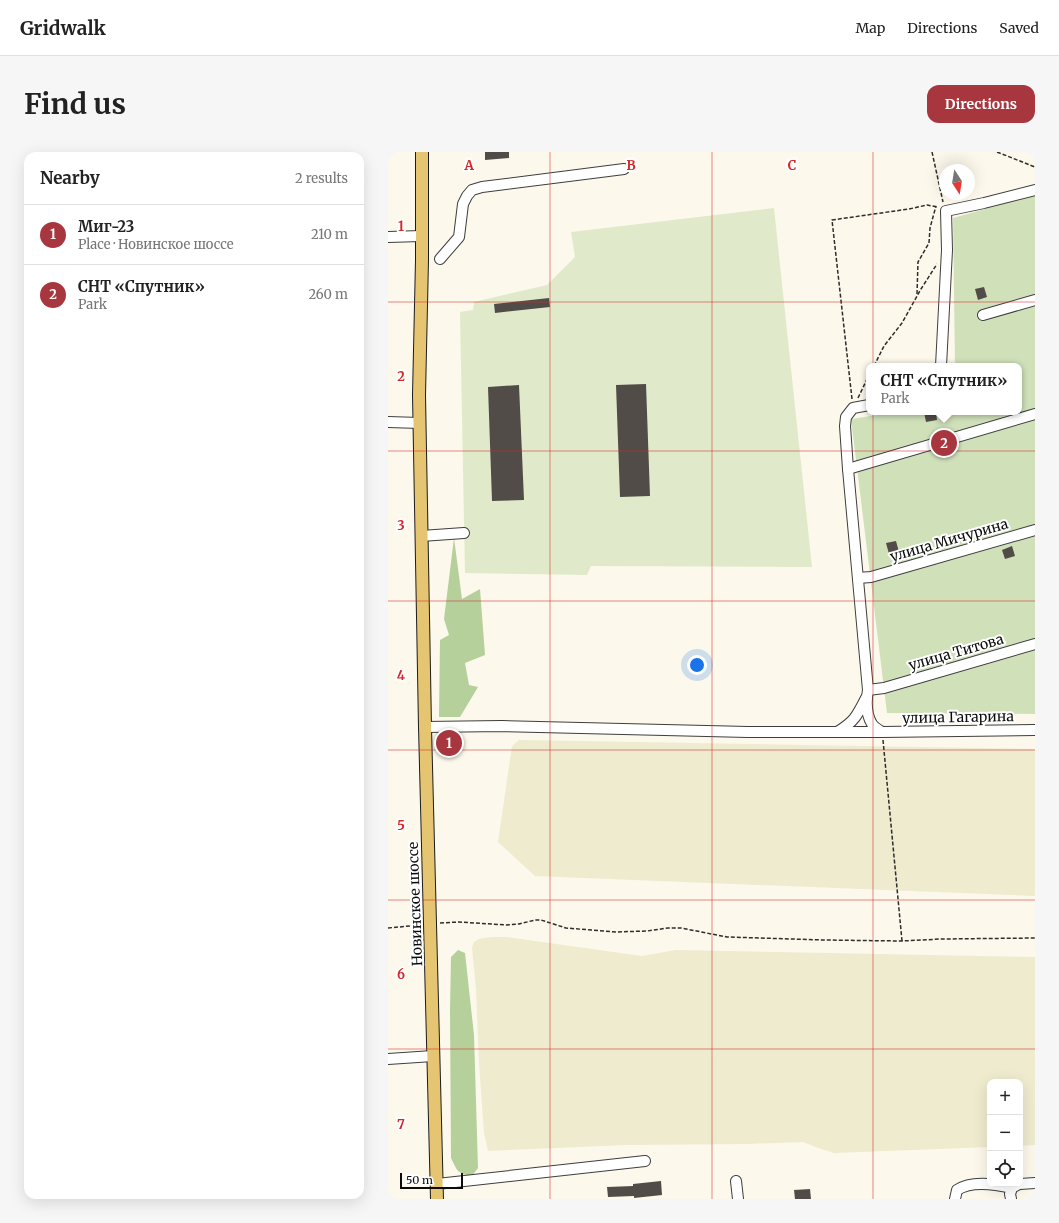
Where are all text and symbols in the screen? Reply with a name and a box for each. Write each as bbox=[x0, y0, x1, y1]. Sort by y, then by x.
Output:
text: Gridwalk bbox=[20, 16, 106, 40]
text: Map bbox=[855, 19, 885, 37]
text: Directions bbox=[907, 19, 977, 37]
text: Saved bbox=[999, 19, 1039, 37]
button: Directions bbox=[927, 85, 1035, 123]
text: Find us bbox=[24, 86, 126, 122]
text: A bbox=[463, 157, 474, 174]
text: B bbox=[626, 157, 636, 174]
text: C bbox=[788, 157, 797, 174]
north arrow bbox=[939, 164, 975, 200]
text: Nearby bbox=[40, 167, 100, 189]
text: 2 results bbox=[295, 170, 348, 187]
text: Миг-23 bbox=[78, 217, 134, 236]
text: 1 bbox=[398, 218, 404, 235]
text: 1 bbox=[50, 226, 56, 243]
text: 210 m bbox=[311, 226, 348, 243]
text: Place · Новинское шоссе bbox=[78, 236, 233, 253]
text: СНТ «Спутник» bbox=[78, 277, 205, 296]
text: 2 bbox=[49, 286, 57, 303]
text: 260 m bbox=[308, 286, 348, 303]
text: Park bbox=[78, 296, 107, 313]
popup bbox=[866, 363, 1022, 415]
text: 2 bbox=[397, 368, 405, 385]
text: СНТ «Спутник» bbox=[881, 371, 1007, 390]
text: Park bbox=[881, 390, 909, 407]
pin: 2 bbox=[931, 428, 957, 458]
street label: улица Мичурина bbox=[888, 514, 1011, 565]
text: 3 bbox=[397, 517, 405, 534]
street label: улица Титова bbox=[906, 630, 1006, 674]
your location bbox=[687, 655, 707, 675]
text: 4 bbox=[397, 667, 406, 684]
street label: улица Гагарина bbox=[902, 707, 1015, 727]
pin: 1 bbox=[436, 728, 462, 758]
text: 5 bbox=[397, 817, 405, 834]
street label: Новинское шоссе bbox=[404, 842, 426, 966]
text: 6 bbox=[397, 966, 405, 983]
map controls bbox=[987, 1079, 1023, 1187]
button: + bbox=[987, 1079, 1023, 1115]
button: − bbox=[987, 1115, 1023, 1151]
text: 7 bbox=[397, 1116, 405, 1133]
button: locate bbox=[987, 1151, 1023, 1187]
scale bar bbox=[400, 1171, 463, 1190]
text: 50 m bbox=[406, 1173, 433, 1187]

